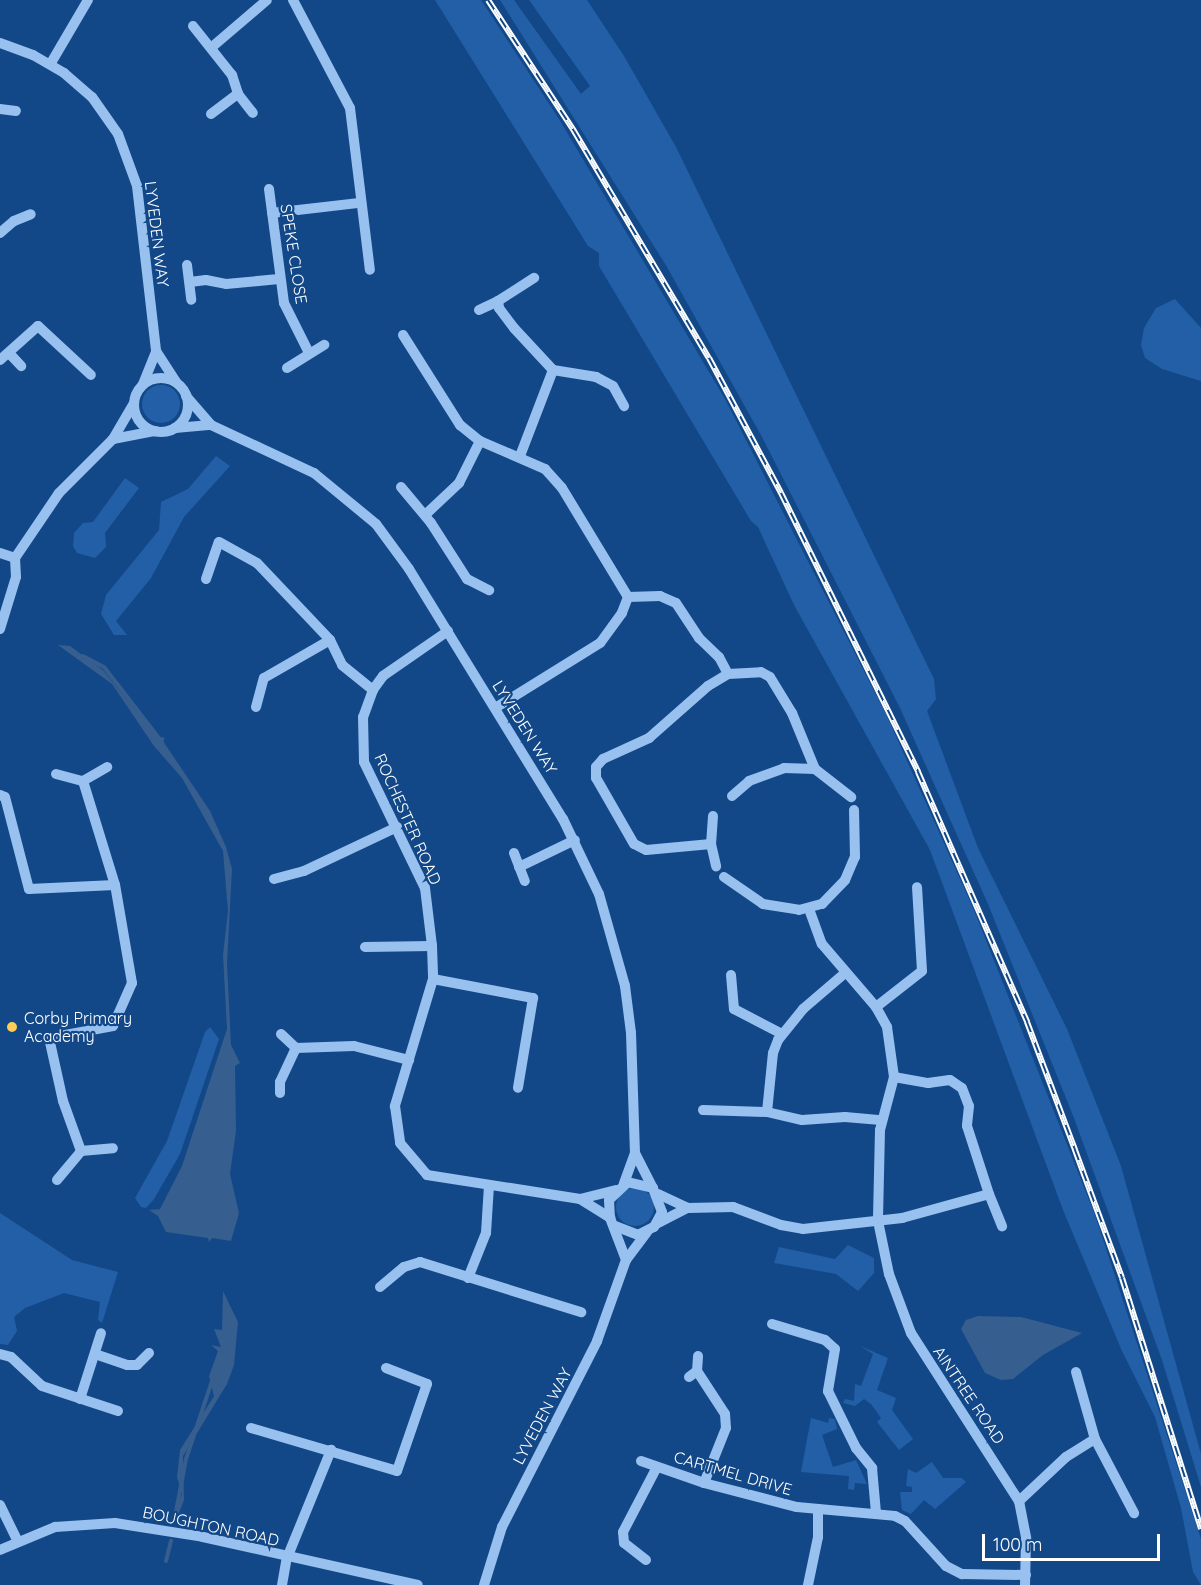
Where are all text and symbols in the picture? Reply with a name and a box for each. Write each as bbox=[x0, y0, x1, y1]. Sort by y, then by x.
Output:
street label: LYVEDEN WAY bbox=[141, 180, 173, 288]
street label: SPEKE CLOSE bbox=[277, 203, 311, 305]
street label: LYVEDEN WAY bbox=[489, 677, 561, 777]
street label: ROCHESTER ROAD bbox=[370, 751, 446, 887]
place label: Corby Primary Academy bbox=[24, 1008, 132, 1046]
marker: Corby Primary Academy bbox=[5, 1020, 19, 1034]
street label: AINTREE ROAD bbox=[929, 1343, 1009, 1447]
street label: LYVEDEN WAY bbox=[509, 1364, 575, 1468]
street label: CARTMEL DRIVE bbox=[672, 1447, 794, 1499]
street label: BOUGHTON ROAD bbox=[141, 1502, 281, 1550]
scale bar bbox=[985, 1522, 1164, 1560]
text: 100 m bbox=[993, 1533, 1042, 1556]

